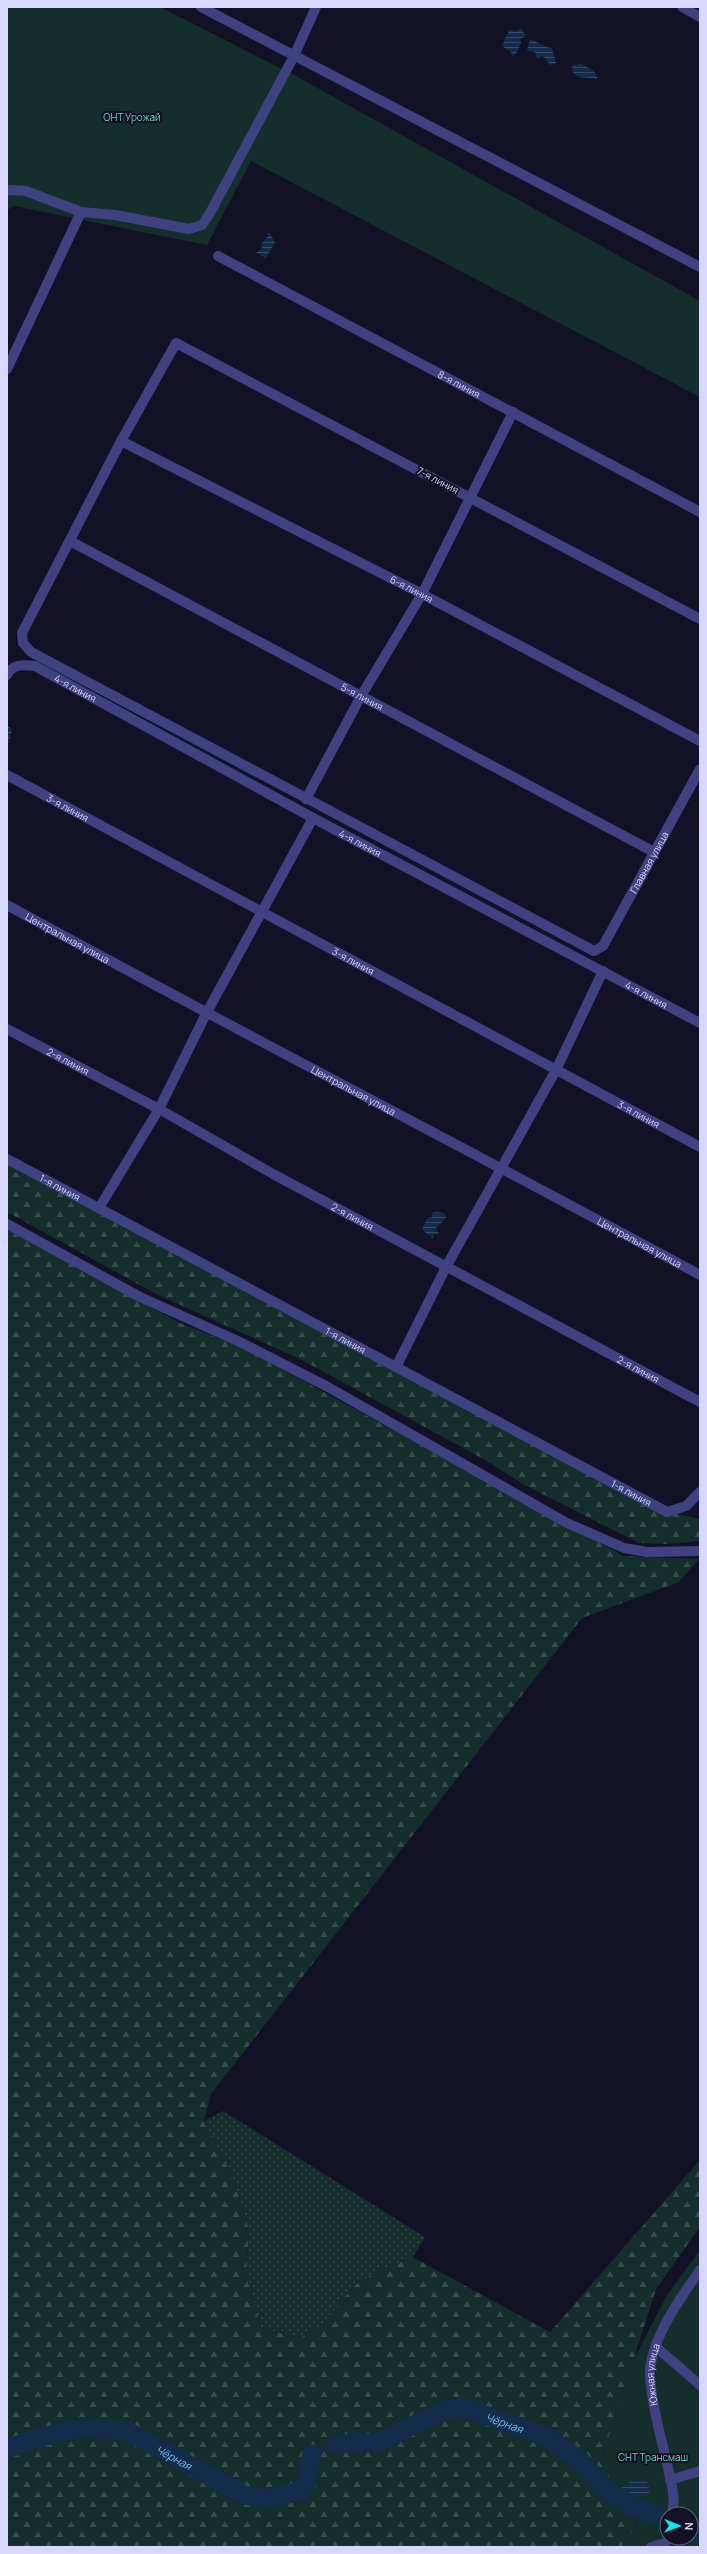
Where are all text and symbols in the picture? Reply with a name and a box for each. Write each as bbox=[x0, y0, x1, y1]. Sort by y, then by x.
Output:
park label: ОНТ Урожай bbox=[103, 110, 161, 124]
street label: 8-я линия bbox=[435, 367, 483, 401]
street label: 7-я линия bbox=[415, 463, 461, 497]
street label: 6-я линия bbox=[388, 572, 436, 606]
street label: 4-я линия bbox=[52, 671, 99, 705]
street label: 5-я линия bbox=[338, 680, 386, 714]
street label: 3-я линия bbox=[44, 791, 91, 825]
street label: 4-я линия bbox=[336, 826, 384, 860]
street label: Главная улица bbox=[626, 829, 672, 896]
street label: Центральная улица bbox=[23, 909, 112, 966]
street label: 3-я линия bbox=[330, 944, 377, 978]
street label: 4-я линия bbox=[623, 978, 670, 1012]
street label: 2-я линия bbox=[44, 1044, 92, 1078]
street label: Центральная улица bbox=[309, 1062, 398, 1118]
street label: 3-я линия bbox=[615, 1097, 662, 1131]
street label: 1-я линия bbox=[37, 1171, 83, 1204]
street label: 2-я линия bbox=[329, 1199, 376, 1233]
street label: Центральная улица bbox=[595, 1214, 684, 1271]
street label: 1-я линия bbox=[323, 1323, 368, 1357]
street label: 2-я линия bbox=[615, 1352, 662, 1386]
street label: 1-я линия bbox=[608, 1476, 654, 1510]
street label: Южная улица bbox=[643, 2341, 663, 2407]
water label: Чёрная bbox=[484, 2409, 526, 2436]
water label: Чёрная bbox=[154, 2441, 196, 2473]
park label: СНТ Трансмаш bbox=[618, 2450, 688, 2464]
north arrow bbox=[659, 2506, 699, 2546]
text: N bbox=[682, 2522, 697, 2530]

